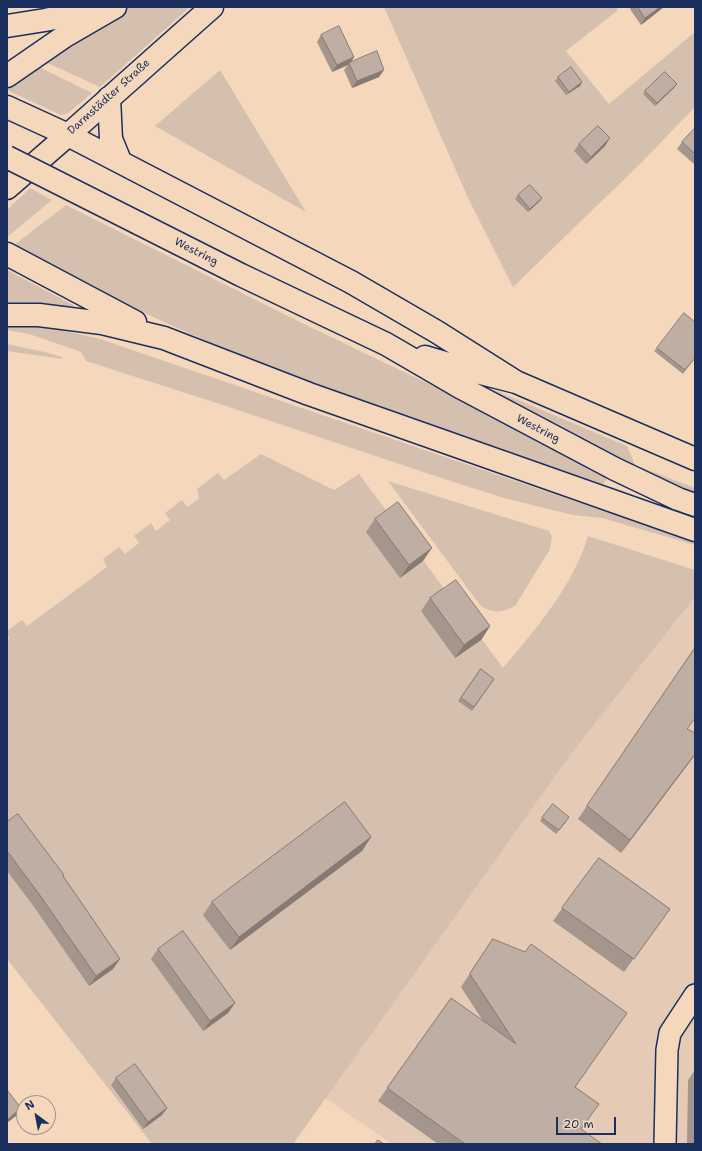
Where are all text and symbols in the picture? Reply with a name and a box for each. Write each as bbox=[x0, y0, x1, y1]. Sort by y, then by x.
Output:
street label: Darmstädter Straße bbox=[65, 57, 153, 137]
street label: Westring bbox=[172, 235, 220, 269]
street label: Westring bbox=[514, 412, 562, 446]
north arrow bbox=[16, 1095, 56, 1135]
text: N bbox=[22, 1097, 38, 1114]
scale bar bbox=[558, 1109, 618, 1135]
text: 20 m bbox=[563, 1116, 594, 1132]

